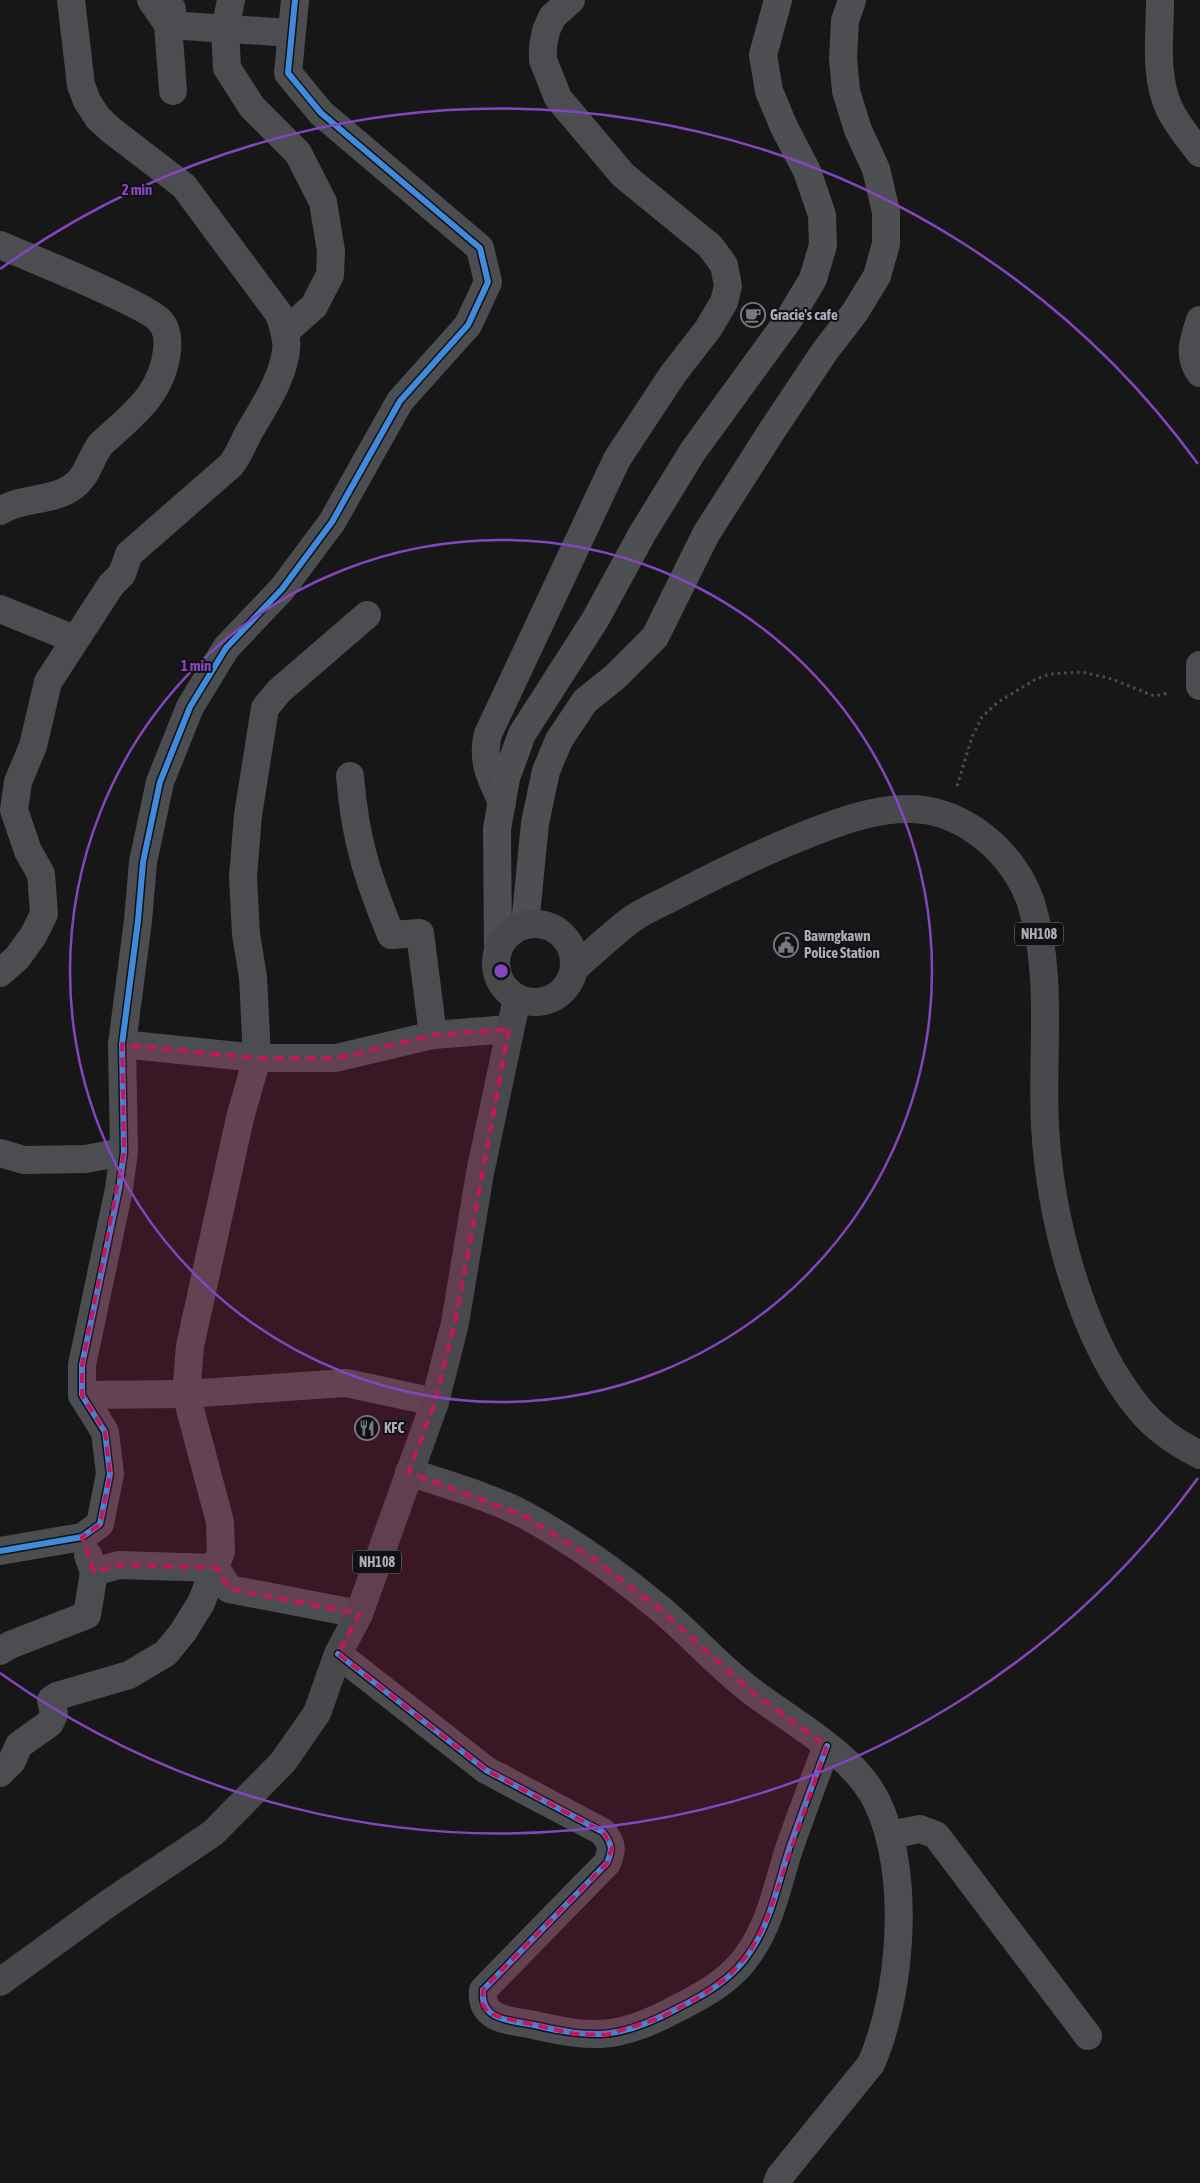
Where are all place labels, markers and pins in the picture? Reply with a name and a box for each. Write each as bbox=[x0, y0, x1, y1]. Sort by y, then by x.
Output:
cafe icon: Gracie's cafe bbox=[740, 302, 766, 328]
place label: Gracie's cafe bbox=[770, 306, 838, 323]
place label: Bawngkawn Police Station bbox=[804, 927, 880, 961]
public building icon: Bawngkawn Police Station bbox=[773, 932, 799, 958]
centre of rings bbox=[492, 962, 510, 980]
restaurant icon: KFC bbox=[354, 1415, 380, 1441]
place label: KFC bbox=[384, 1419, 404, 1436]

